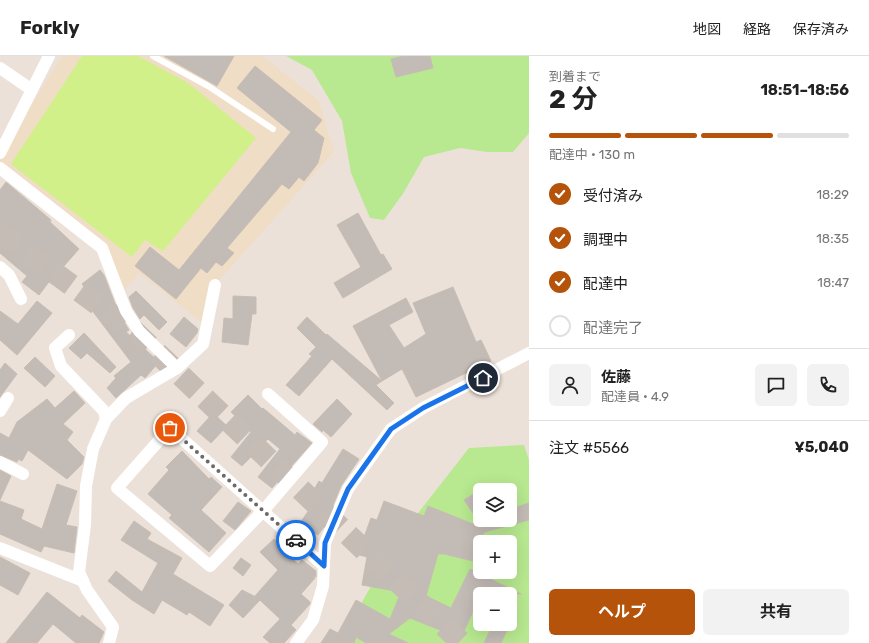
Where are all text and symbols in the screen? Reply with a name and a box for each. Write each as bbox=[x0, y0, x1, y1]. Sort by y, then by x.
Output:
text: Forkly bbox=[20, 16, 80, 39]
text: 地図 bbox=[693, 21, 721, 38]
text: 経路 bbox=[743, 21, 771, 38]
text: 保存済み bbox=[793, 21, 849, 38]
text: 到着まで bbox=[549, 69, 601, 84]
text: 18:51–18:56 bbox=[760, 81, 849, 99]
text: 2 分 bbox=[549, 84, 597, 115]
text: 配達中 · 130 m bbox=[549, 147, 635, 162]
icon: check bbox=[549, 183, 571, 205]
text: 受付済み bbox=[583, 187, 643, 205]
text: 18:29 bbox=[816, 187, 849, 202]
icon: check bbox=[549, 227, 571, 249]
text: 調理中 bbox=[583, 231, 628, 249]
text: 18:35 bbox=[816, 231, 849, 246]
icon: check bbox=[549, 271, 571, 293]
text: 配達中 bbox=[583, 275, 628, 293]
text: 18:47 bbox=[817, 275, 849, 290]
text: 配達完了 bbox=[583, 319, 643, 337]
pin bbox=[466, 361, 500, 395]
button: person bbox=[549, 364, 591, 406]
button: chat bbox=[755, 364, 797, 406]
button: phone bbox=[807, 364, 849, 406]
icon: home bbox=[472, 367, 494, 389]
text: 佐藤 bbox=[601, 368, 631, 386]
text: 配達員 · 4.9 bbox=[601, 389, 669, 404]
pin bbox=[153, 411, 187, 445]
icon: bag bbox=[159, 417, 181, 439]
text: ¥5,040 bbox=[794, 438, 849, 456]
text: 注文 #5566 bbox=[549, 439, 629, 457]
map controls bbox=[473, 483, 517, 631]
button: layers bbox=[473, 483, 517, 527]
courier bbox=[276, 520, 316, 560]
icon: car bbox=[285, 529, 307, 551]
button: + bbox=[473, 535, 517, 579]
button: − bbox=[473, 587, 517, 631]
button: ヘルプ bbox=[549, 589, 695, 635]
button: 共有 bbox=[703, 589, 849, 635]

